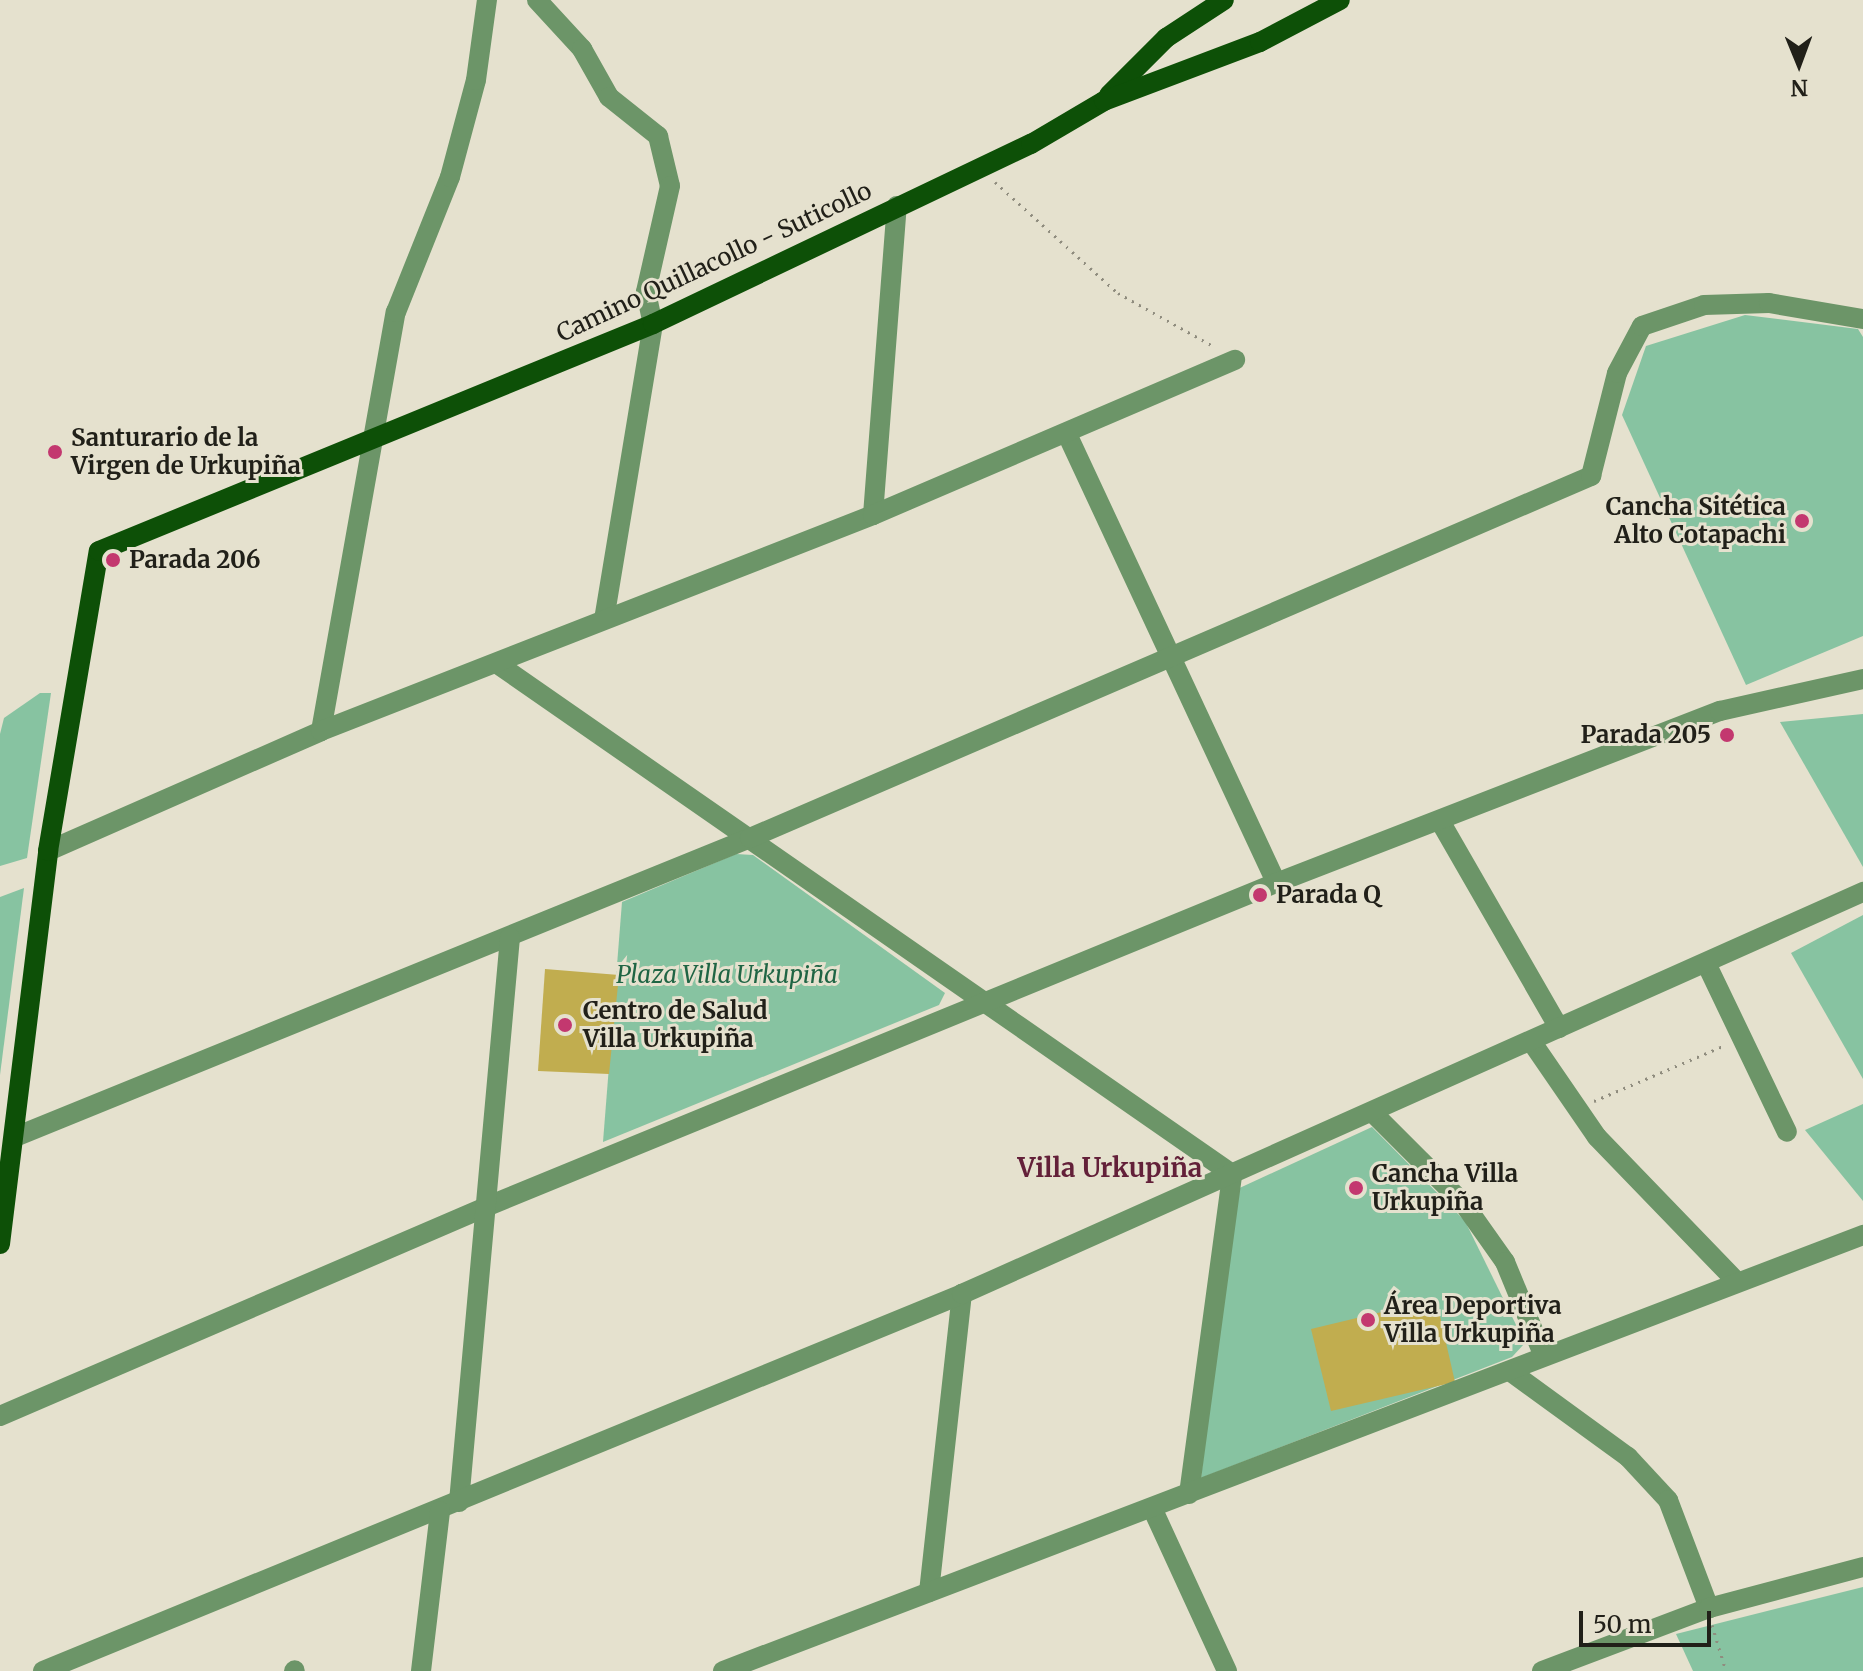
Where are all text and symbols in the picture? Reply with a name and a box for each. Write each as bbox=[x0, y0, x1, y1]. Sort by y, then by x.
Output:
north arrow bbox=[1759, 24, 1839, 104]
text: N bbox=[1790, 74, 1808, 102]
street label: Camino Quillacollo - Suticollo bbox=[552, 176, 876, 348]
place label: Santurario de la Virgen de Urkupiña bbox=[71, 424, 301, 480]
marker: Santurario de la Virgen de Urkupiña bbox=[46, 443, 64, 461]
place label: Cancha Sitética Alto Cotapachi bbox=[1606, 493, 1786, 549]
marker: Cancha Sitética Alto Cotapachi bbox=[1793, 512, 1811, 530]
place label: Parada 206 bbox=[129, 546, 261, 574]
marker: Parada 206 bbox=[104, 551, 122, 569]
place label: Parada 205 bbox=[1580, 721, 1711, 749]
marker: Parada 205 bbox=[1718, 726, 1736, 744]
place label: Parada Q bbox=[1276, 881, 1381, 909]
marker: Parada Q bbox=[1251, 886, 1269, 904]
park label: Plaza Villa Urkupiña bbox=[616, 961, 838, 989]
place label: Centro de Salud Villa Urkupiña bbox=[583, 997, 767, 1053]
marker: Centro de Salud Villa Urkupiña bbox=[554, 1014, 576, 1036]
district label: Villa Urkupiña bbox=[1018, 1152, 1202, 1184]
place label: Cancha Villa Urkupiña bbox=[1372, 1160, 1518, 1216]
marker: Cancha Villa Urkupiña bbox=[1347, 1179, 1365, 1197]
place label: Área Deportiva Villa Urkupiña bbox=[1384, 1292, 1562, 1348]
marker: Área Deportiva Villa Urkupiña bbox=[1359, 1311, 1377, 1329]
scale bar bbox=[1583, 1595, 1715, 1645]
text: 50 m bbox=[1593, 1609, 1652, 1640]

